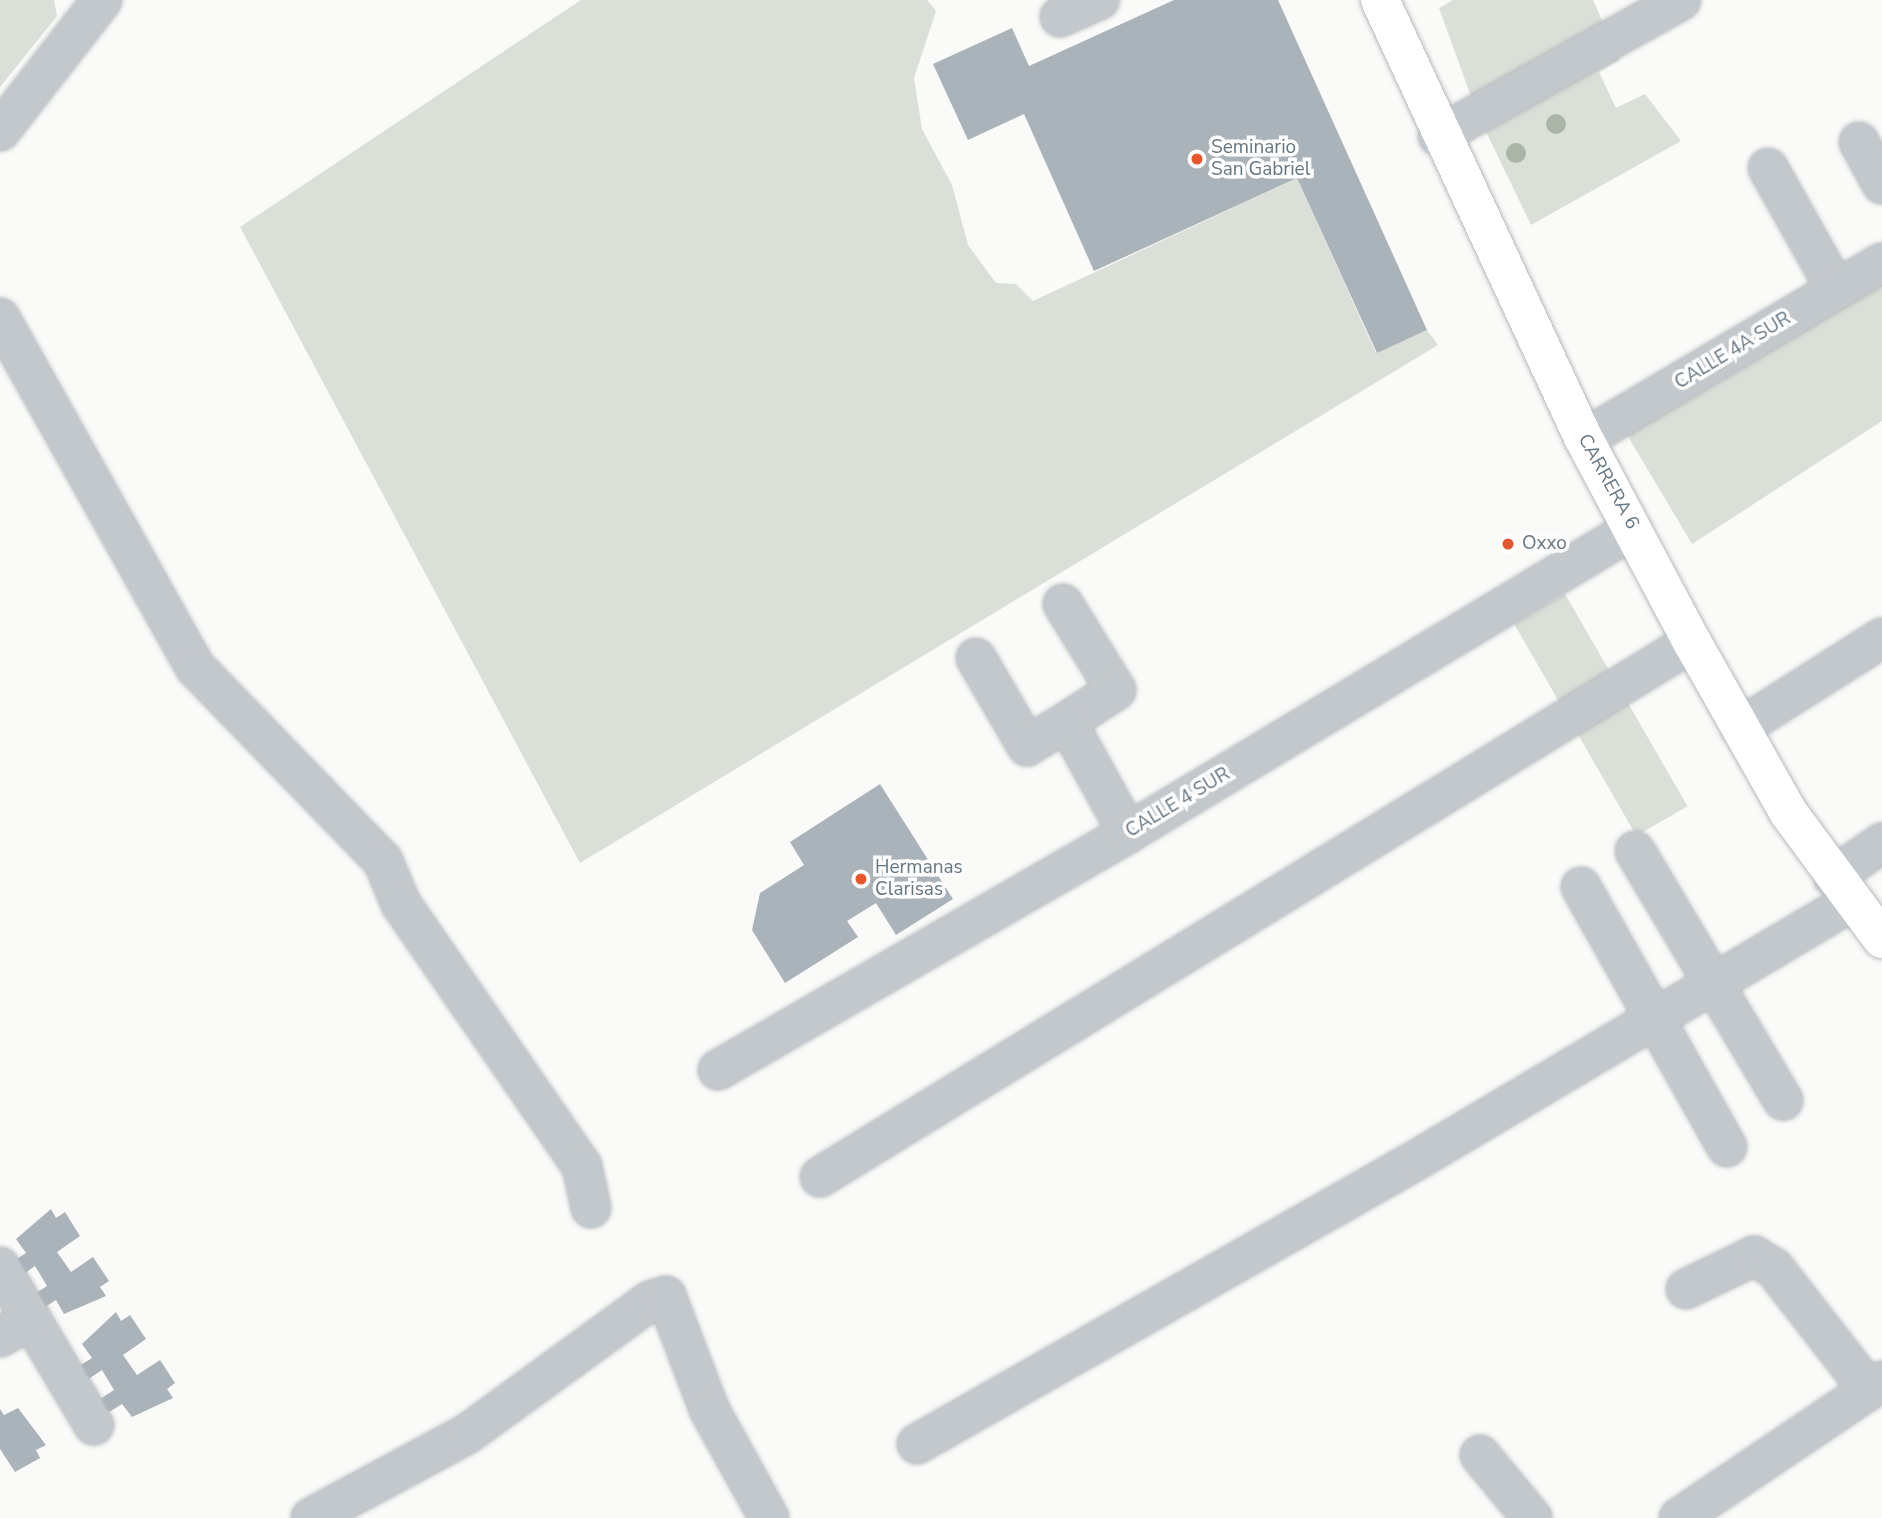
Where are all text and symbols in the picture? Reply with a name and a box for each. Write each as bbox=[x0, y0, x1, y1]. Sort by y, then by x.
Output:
place label: Seminario San Gabriel bbox=[1211, 137, 1310, 181]
marker: Seminario San Gabriel bbox=[1189, 151, 1205, 167]
street label: CALLE 4A SUR bbox=[1671, 307, 1795, 395]
street label: CARRERA 6 bbox=[1572, 430, 1644, 534]
place label: Oxxo bbox=[1522, 533, 1567, 555]
marker: Oxxo bbox=[1500, 536, 1516, 552]
street label: CALLE 4 SUR bbox=[1122, 763, 1234, 843]
place label: Hermanas Clarisas bbox=[875, 857, 963, 901]
marker: Hermanas Clarisas bbox=[853, 871, 869, 887]

